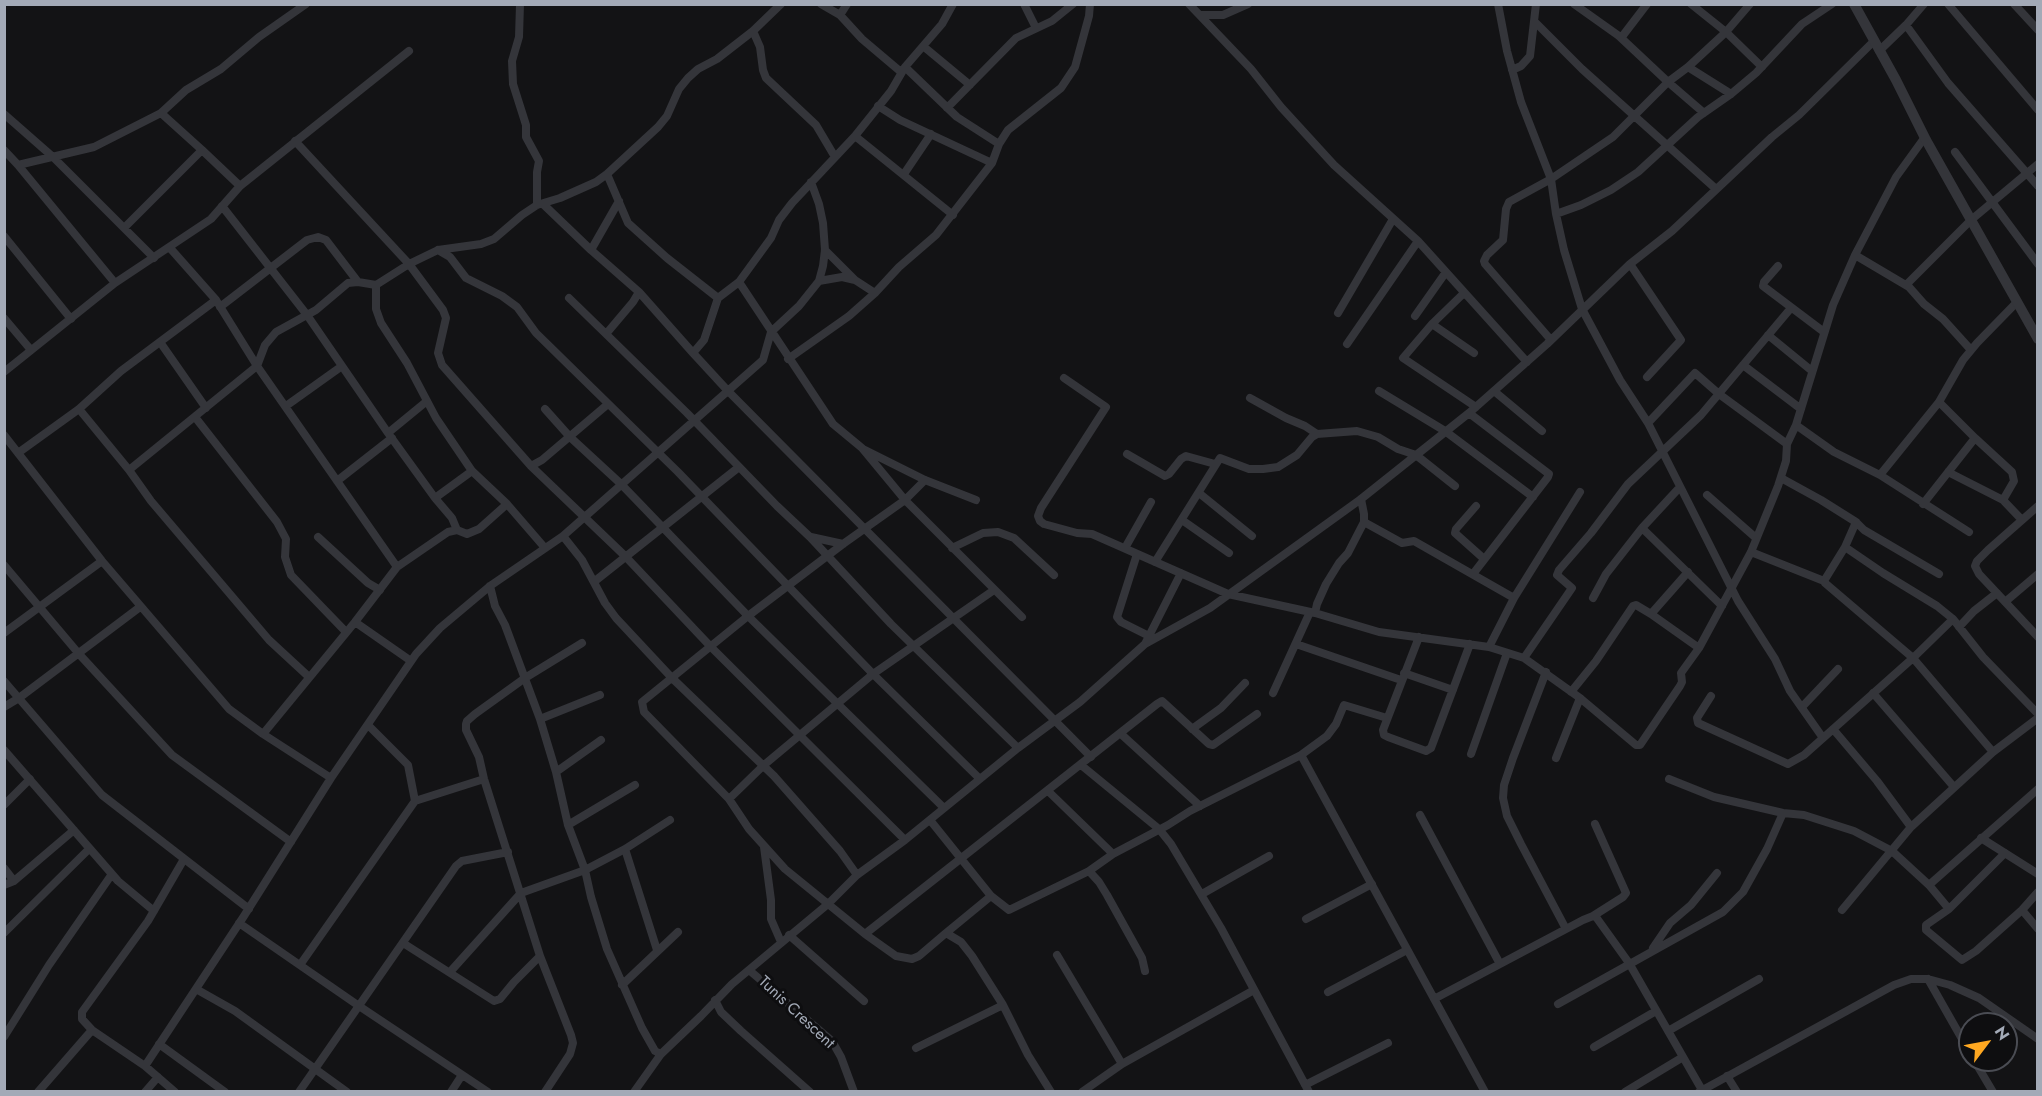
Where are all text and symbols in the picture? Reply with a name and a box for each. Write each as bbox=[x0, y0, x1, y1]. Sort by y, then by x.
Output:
street label: Tunis Crescent bbox=[754, 973, 838, 1053]
north arrow bbox=[1958, 1012, 2018, 1072]
text: N bbox=[1989, 1022, 2015, 1045]

